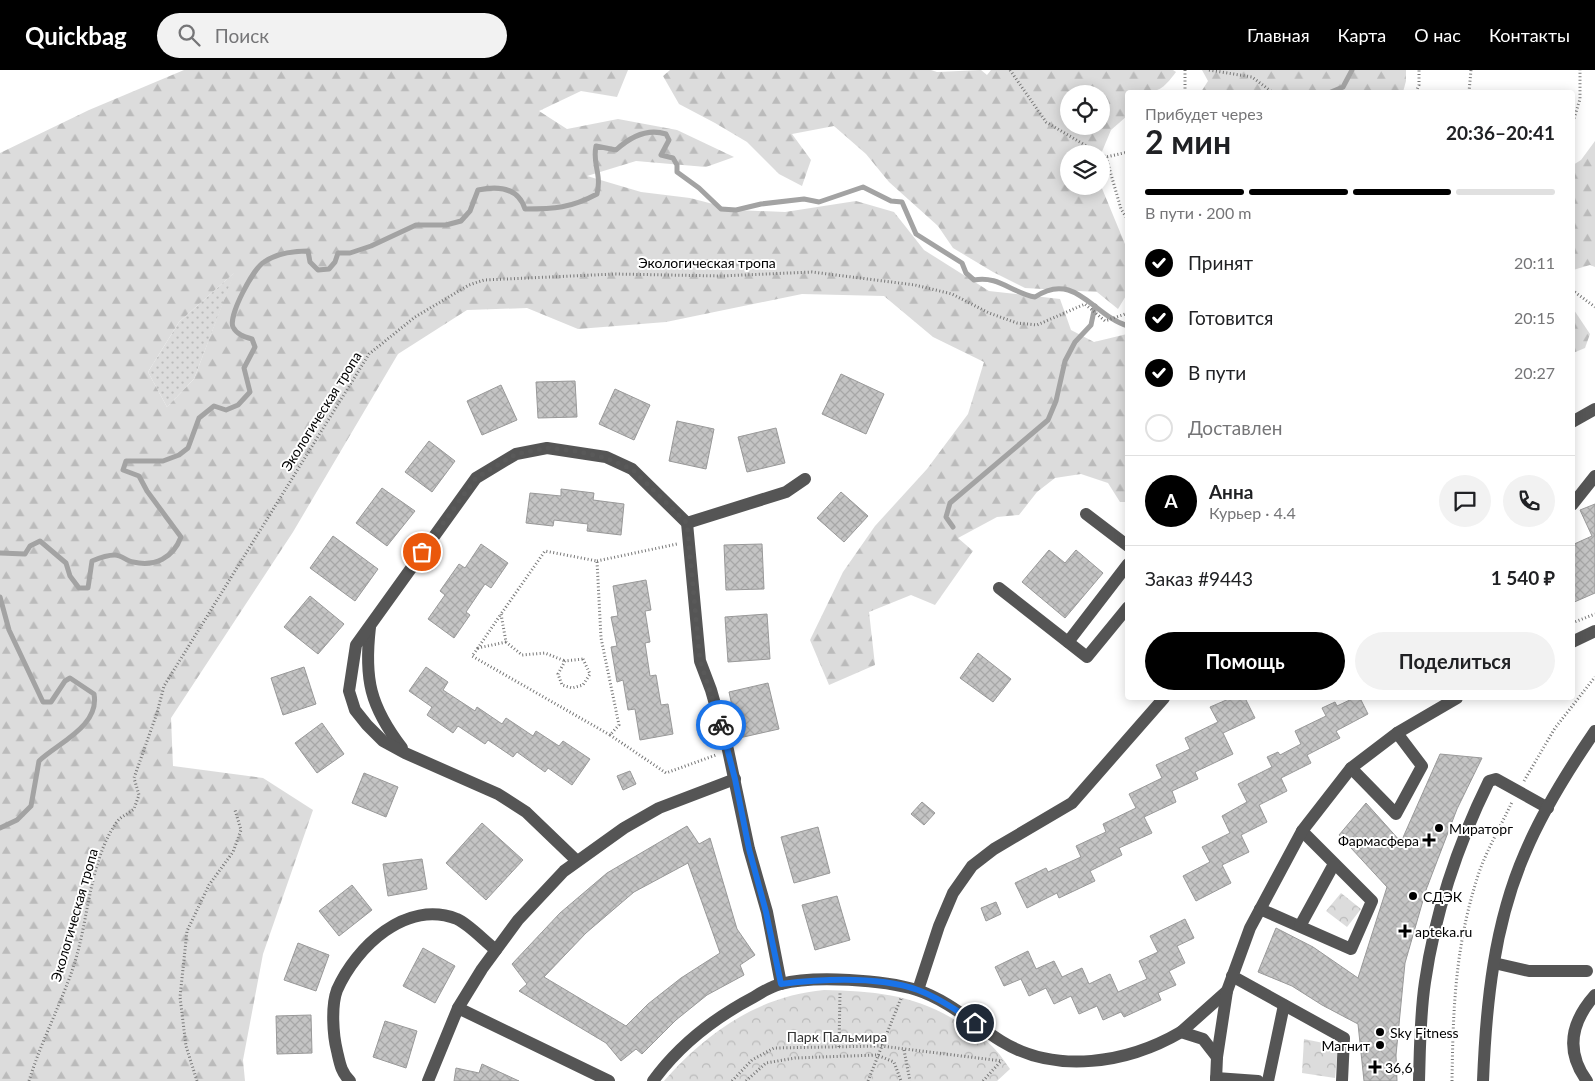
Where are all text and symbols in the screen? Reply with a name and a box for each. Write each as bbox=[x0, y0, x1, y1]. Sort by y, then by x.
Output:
search box bbox=[157, 13, 507, 58]
text: Quickbag bbox=[25, 21, 127, 50]
icon: search bbox=[175, 21, 203, 49]
text: Поиск bbox=[215, 24, 269, 47]
text: Главная bbox=[1247, 24, 1310, 46]
text: Карта bbox=[1338, 24, 1386, 46]
text: О нас bbox=[1414, 24, 1461, 46]
text: Контакты bbox=[1489, 24, 1570, 46]
map controls bbox=[1060, 85, 1110, 195]
button: locate bbox=[1060, 85, 1110, 135]
text: Прибудет через bbox=[1145, 104, 1263, 123]
text: 20:36–20:41 bbox=[1446, 121, 1555, 144]
text: 2 мин bbox=[1145, 122, 1231, 161]
button: layers bbox=[1060, 145, 1110, 195]
text: В пути · 200 m bbox=[1145, 203, 1251, 222]
icon: check bbox=[1145, 249, 1173, 277]
text: Принят bbox=[1188, 251, 1253, 274]
text: 20:11 bbox=[1514, 253, 1555, 272]
street label: Экологическая тропа bbox=[638, 254, 776, 271]
icon: check bbox=[1145, 304, 1173, 332]
text: Готовится bbox=[1188, 306, 1273, 329]
text: 20:15 bbox=[1514, 308, 1555, 327]
street label: Экологическая тропа bbox=[277, 348, 365, 474]
icon: check bbox=[1145, 359, 1173, 387]
text: В пути bbox=[1188, 361, 1246, 384]
text: 20:27 bbox=[1514, 363, 1555, 382]
text: Доставлен bbox=[1188, 416, 1282, 439]
button: chat bbox=[1439, 475, 1491, 527]
button: phone bbox=[1503, 475, 1555, 527]
text: Анна bbox=[1209, 480, 1253, 503]
text: А bbox=[1164, 489, 1178, 512]
text: Курьер · 4.4 bbox=[1209, 503, 1296, 522]
pin bbox=[401, 531, 443, 573]
icon: bag bbox=[408, 538, 436, 566]
text: 1 540 ₽ bbox=[1491, 566, 1555, 589]
text: Заказ #9443 bbox=[1145, 567, 1253, 590]
button: Помощь bbox=[1145, 632, 1345, 690]
button: Поделиться bbox=[1355, 632, 1555, 690]
courier bbox=[696, 700, 746, 750]
icon: bike bbox=[707, 711, 735, 739]
place label: Мираторг bbox=[1449, 820, 1513, 837]
marker: Мираторг bbox=[1433, 822, 1445, 834]
place label: Фармасфера bbox=[1338, 832, 1419, 849]
marker: Фармасфера bbox=[1423, 834, 1435, 846]
street label: Экологическая тропа bbox=[47, 846, 101, 984]
place label: СДЭК bbox=[1423, 888, 1463, 905]
marker: СДЭК bbox=[1407, 890, 1419, 902]
place label: apteka.ru bbox=[1415, 923, 1472, 940]
marker: apteka.ru bbox=[1399, 925, 1411, 937]
pin bbox=[954, 1002, 996, 1044]
icon: home bbox=[961, 1009, 989, 1037]
place label: Sky Fitness bbox=[1390, 1024, 1459, 1041]
marker: Sky Fitness bbox=[1374, 1026, 1386, 1038]
park label: Парк Пальмира bbox=[787, 1028, 887, 1045]
place label: Магнит bbox=[1321, 1037, 1370, 1054]
marker: Магнит bbox=[1374, 1039, 1386, 1051]
place label: 36,6 bbox=[1385, 1059, 1413, 1076]
marker: 36,6 bbox=[1369, 1061, 1381, 1073]

